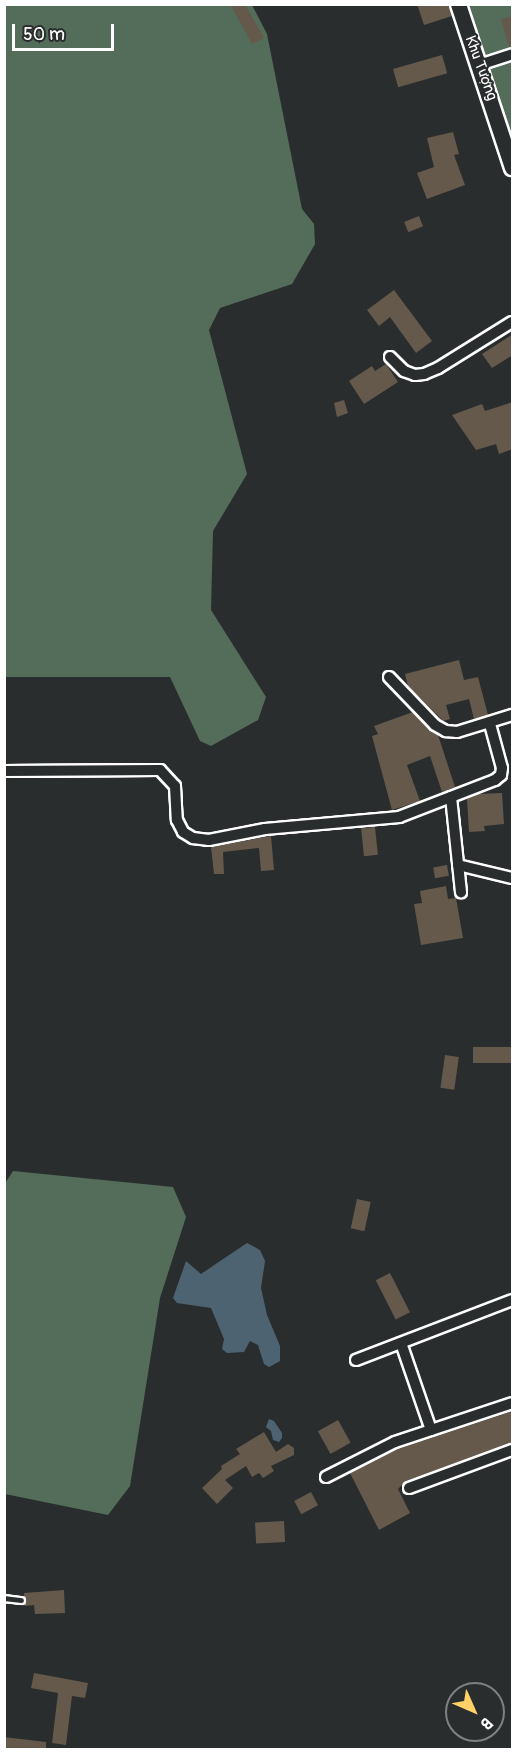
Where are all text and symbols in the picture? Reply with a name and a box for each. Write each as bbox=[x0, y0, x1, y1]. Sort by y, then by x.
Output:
scale bar bbox=[15, 12, 117, 50]
text: 50 m bbox=[23, 23, 65, 46]
street label: Khu Tượng bbox=[461, 33, 501, 103]
north arrow bbox=[445, 1682, 505, 1742]
text: B bbox=[476, 1713, 497, 1734]

